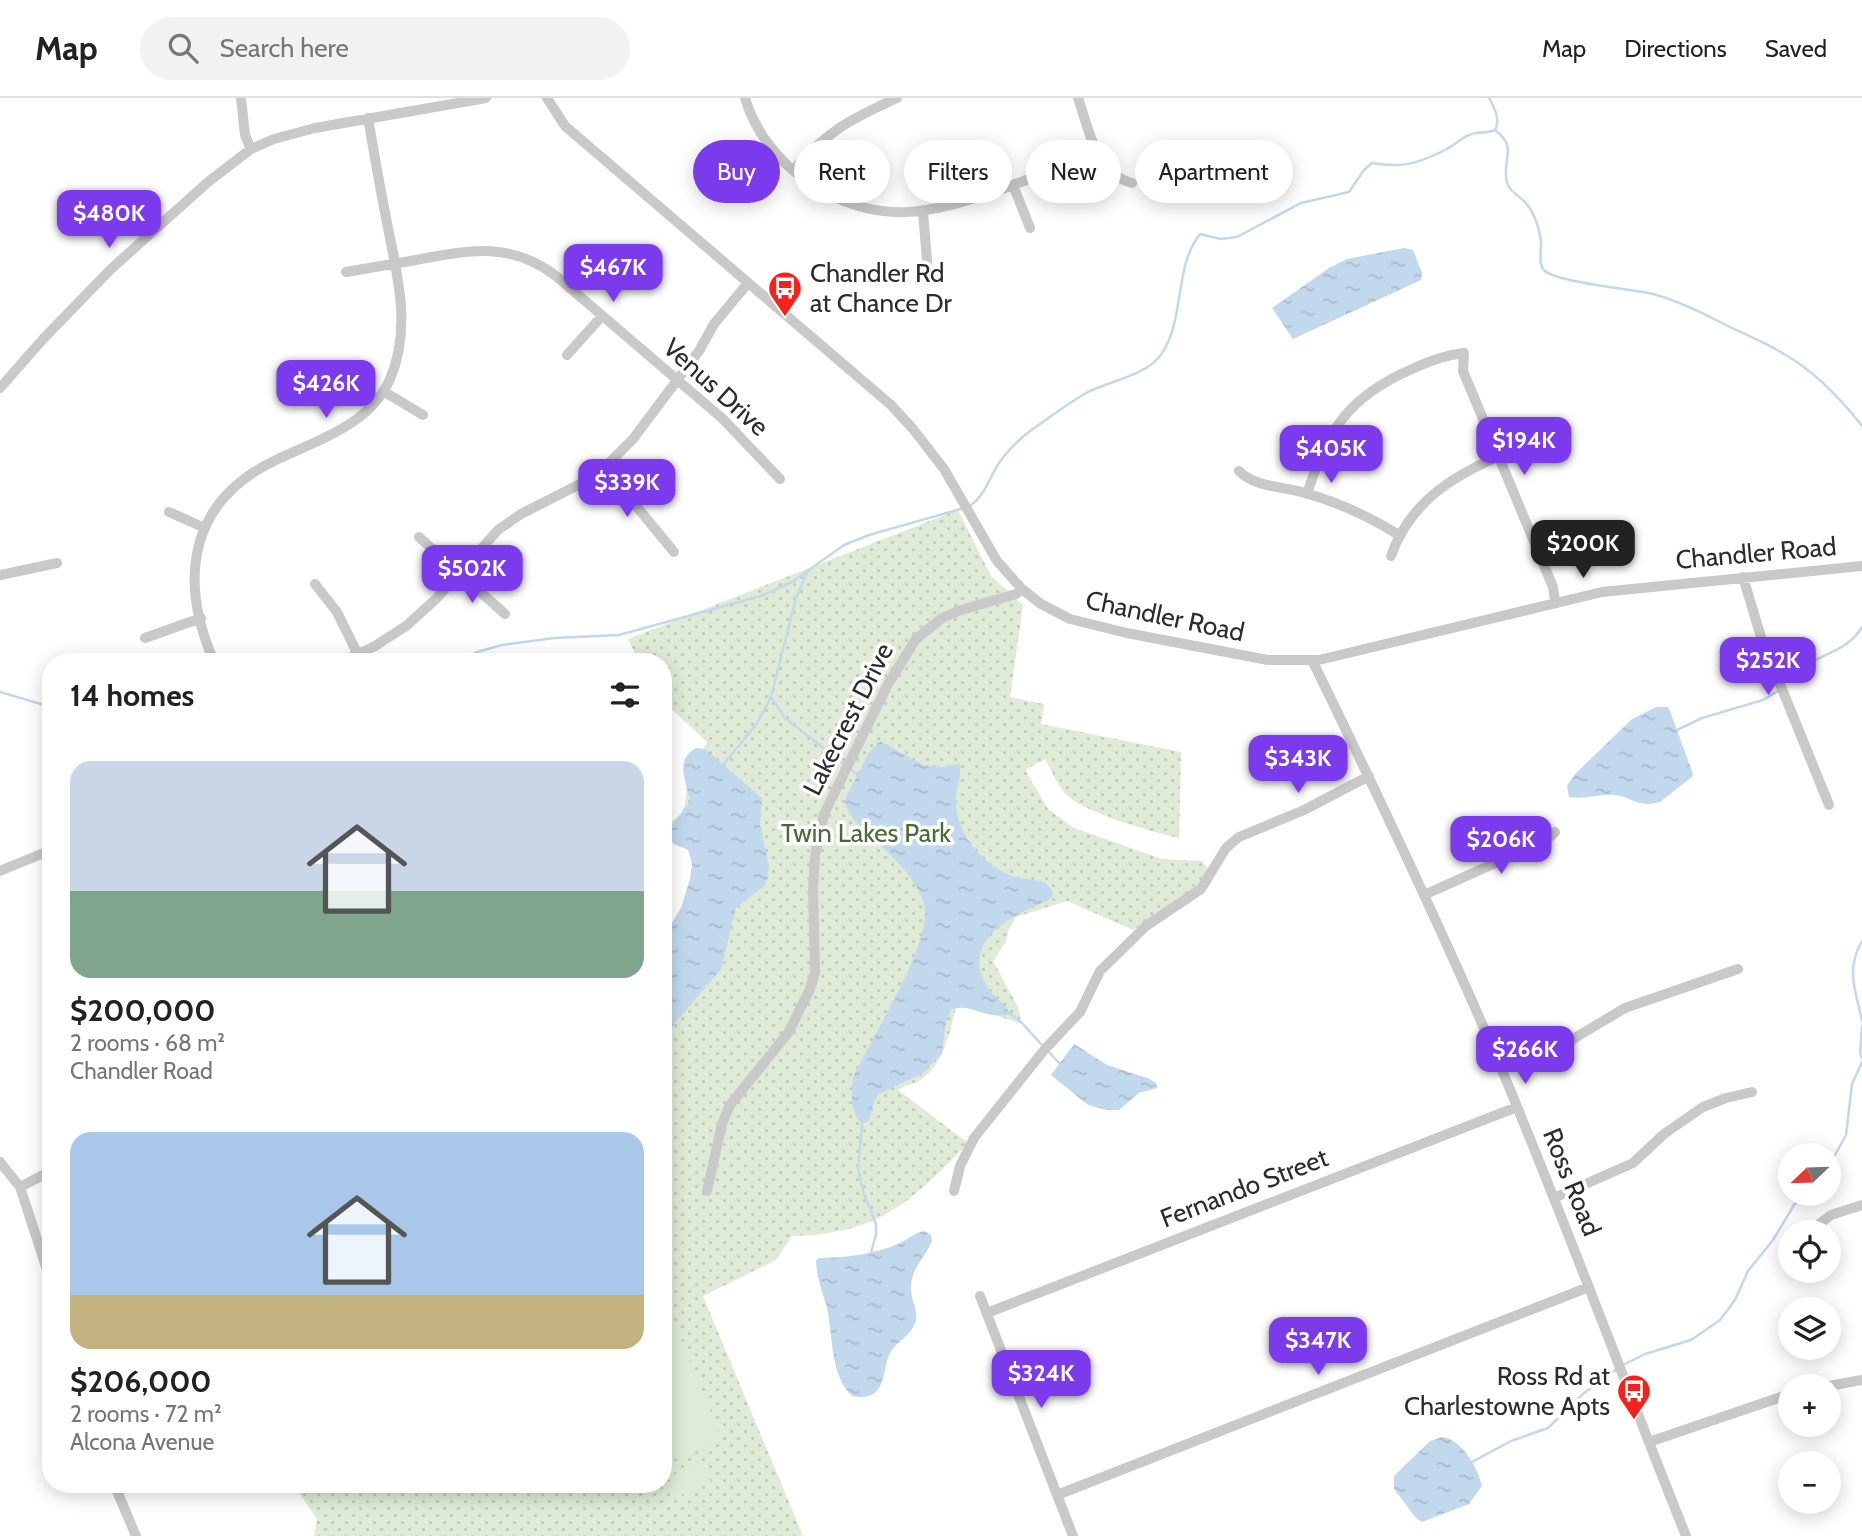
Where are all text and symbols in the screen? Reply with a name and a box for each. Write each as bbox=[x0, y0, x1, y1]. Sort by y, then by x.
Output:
search box bbox=[140, 17, 630, 80]
text: Map bbox=[35, 28, 98, 68]
icon: search bbox=[164, 29, 202, 67]
text: Search here bbox=[220, 32, 349, 64]
text: Map bbox=[1542, 34, 1586, 63]
text: Directions bbox=[1624, 34, 1727, 63]
text: Saved bbox=[1765, 34, 1827, 63]
chip: Buy bbox=[693, 140, 780, 203]
chip: Rent bbox=[794, 140, 890, 203]
chip: Filters bbox=[904, 140, 1012, 203]
chip: New bbox=[1026, 140, 1121, 203]
chip: Apartment bbox=[1135, 140, 1293, 203]
pin: $480K bbox=[60, 190, 158, 250]
text: $480K bbox=[73, 199, 145, 227]
pin: $467K bbox=[564, 244, 662, 304]
text: $467K bbox=[580, 253, 646, 281]
place label: Chandler Rd at Chance Dr bbox=[810, 257, 952, 319]
bus stop icon: Chandler Rd at Chance Dr bbox=[766, 269, 804, 318]
street label: Venus Drive bbox=[657, 331, 775, 443]
pin: $426K bbox=[277, 360, 375, 420]
text: $426K bbox=[292, 369, 360, 397]
pin: $194K bbox=[1475, 418, 1573, 477]
pin: $405K bbox=[1282, 426, 1380, 485]
text: $194K bbox=[1492, 426, 1556, 454]
text: $405K bbox=[1296, 434, 1366, 462]
pin: $339K bbox=[578, 460, 676, 519]
text: $339K bbox=[594, 468, 660, 496]
pin: $200K bbox=[1534, 520, 1632, 580]
text: $200K bbox=[1547, 529, 1619, 557]
street label: Chandler Road bbox=[1674, 530, 1838, 576]
pin: $502K bbox=[423, 546, 521, 605]
text: $502K bbox=[438, 554, 506, 582]
street label: Chandler Road bbox=[1083, 584, 1247, 648]
street label: Lakecrest Drive bbox=[796, 638, 900, 800]
pin: $252K bbox=[1719, 638, 1817, 697]
text: $252K bbox=[1736, 646, 1800, 674]
icon: filters bbox=[606, 676, 644, 714]
text: 14 homes bbox=[70, 677, 194, 714]
pin: $343K bbox=[1249, 736, 1347, 795]
text: $343K bbox=[1265, 744, 1331, 772]
icon: home bbox=[294, 806, 420, 932]
pin: $206K bbox=[1452, 816, 1550, 876]
park label: Twin Lakes Park bbox=[781, 817, 951, 849]
text: $206K bbox=[1466, 825, 1536, 853]
text: $200,000 bbox=[70, 992, 216, 1029]
pin: $266K bbox=[1476, 1026, 1574, 1086]
text: 2 rooms · 68 m² bbox=[70, 1029, 225, 1057]
text: $266K bbox=[1492, 1035, 1558, 1063]
text: Chandler Road bbox=[70, 1057, 213, 1085]
street label: Ross Road bbox=[1536, 1123, 1608, 1241]
street label: Fernando Street bbox=[1156, 1141, 1333, 1235]
north arrow bbox=[1778, 1143, 1841, 1206]
map controls bbox=[1778, 1143, 1841, 1514]
icon: home bbox=[294, 1177, 420, 1303]
button: locate bbox=[1778, 1220, 1841, 1283]
button: layers bbox=[1778, 1297, 1841, 1360]
pin: $347K bbox=[1269, 1318, 1367, 1377]
text: $347K bbox=[1285, 1326, 1351, 1354]
pin: $324K bbox=[992, 1350, 1090, 1410]
text: $324K bbox=[1008, 1359, 1074, 1387]
place label: Ross Rd at Charlestowne Apts bbox=[1404, 1360, 1610, 1422]
text: $206,000 bbox=[70, 1363, 212, 1400]
bus stop icon: Ross Rd at Charlestowne Apts bbox=[1615, 1372, 1653, 1421]
button: + bbox=[1778, 1374, 1841, 1437]
text: 2 rooms · 72 m² bbox=[70, 1400, 222, 1428]
text: Alcona Avenue bbox=[70, 1428, 214, 1456]
button: − bbox=[1778, 1451, 1841, 1514]

